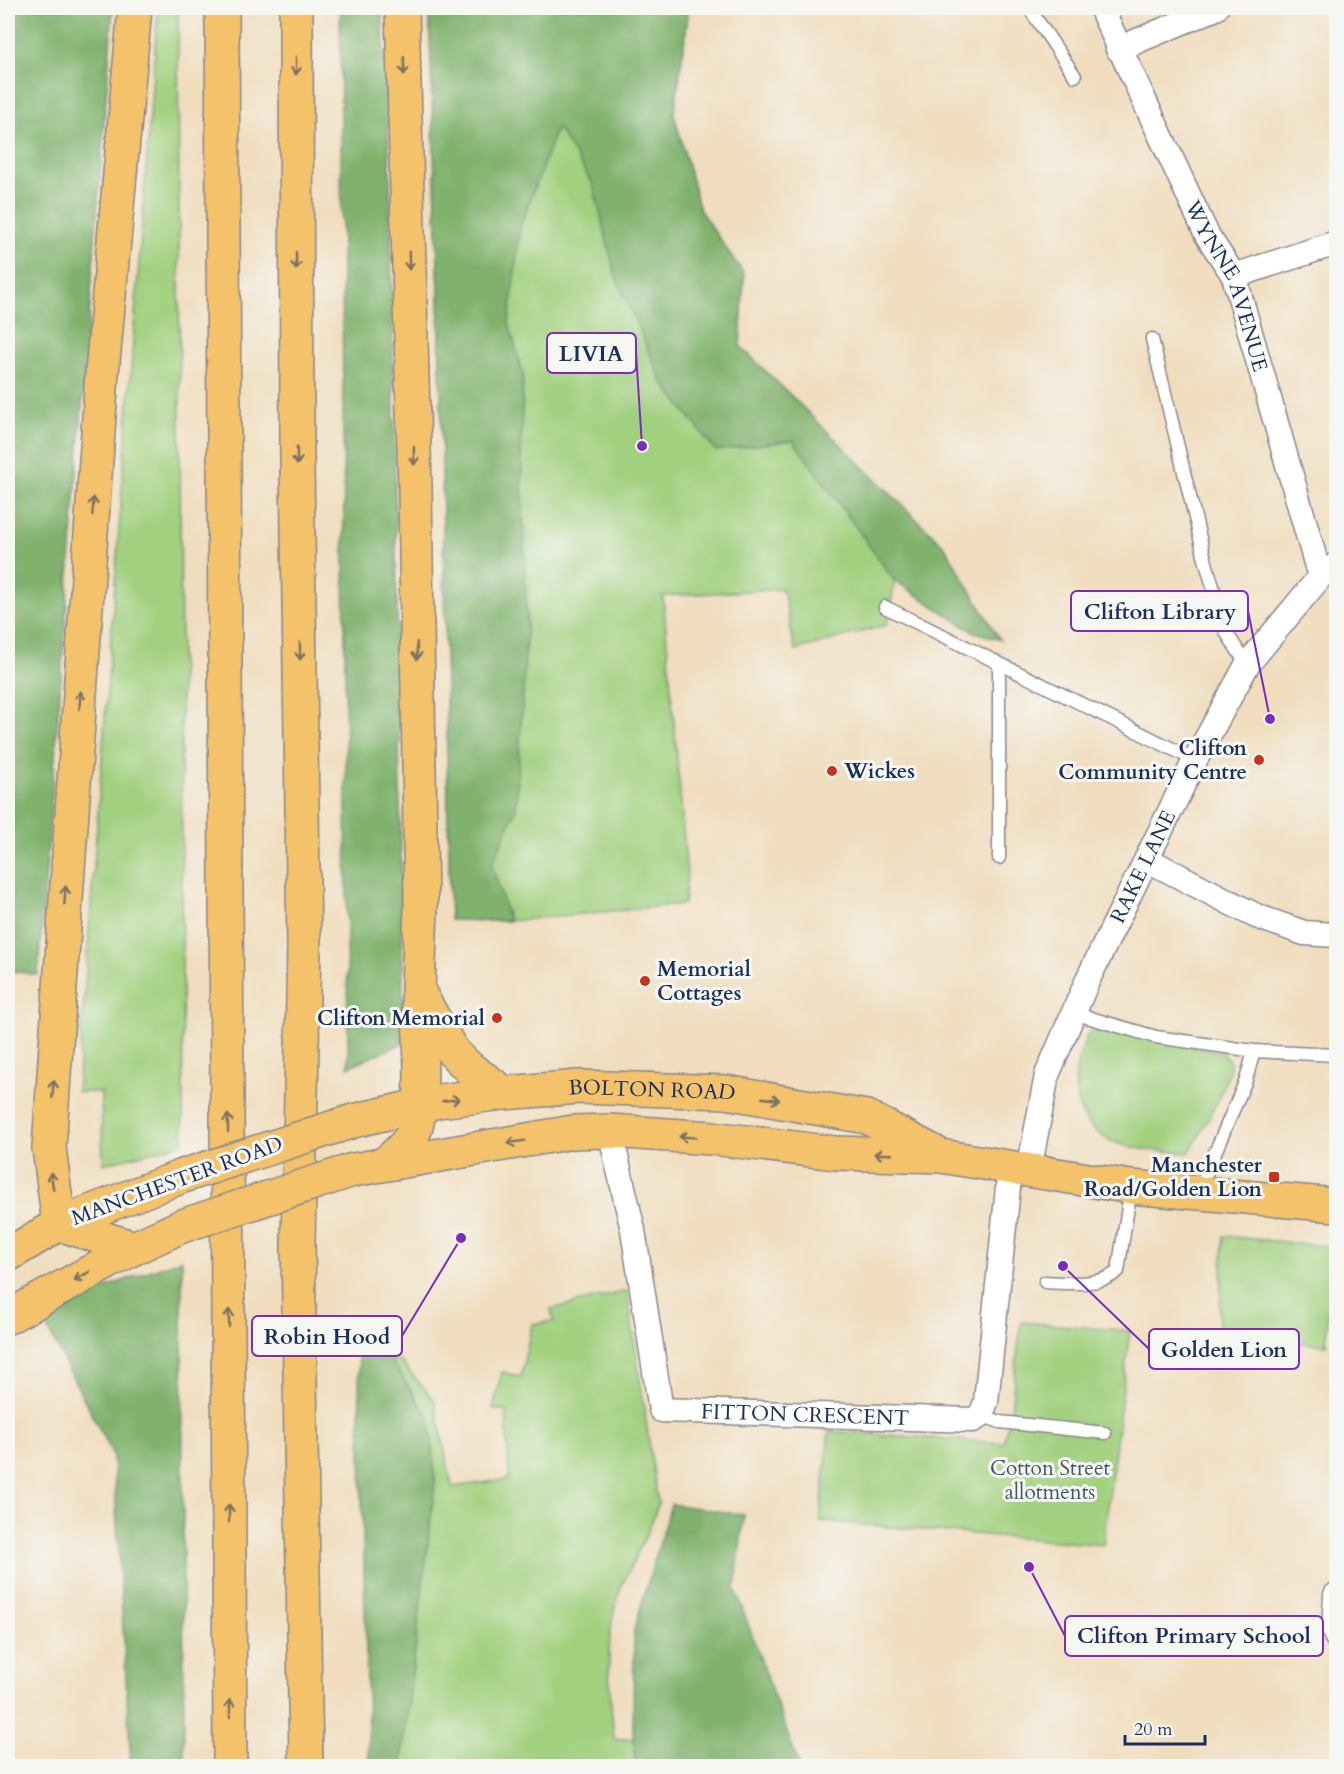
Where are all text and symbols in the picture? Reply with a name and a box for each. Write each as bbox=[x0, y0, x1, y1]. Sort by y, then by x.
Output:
one-way arrow bbox=[290, 55, 302, 75]
one-way arrow bbox=[399, 55, 410, 75]
street label: WYNNE AVENUE bbox=[1178, 195, 1275, 375]
one-way arrow bbox=[290, 250, 302, 270]
one-way arrow bbox=[403, 250, 415, 270]
callout: LIVIA bbox=[547, 333, 636, 373]
text: LIVIA bbox=[559, 339, 624, 369]
one-way arrow bbox=[291, 445, 303, 465]
one-way arrow bbox=[408, 445, 420, 465]
one-way arrow bbox=[88, 496, 99, 516]
callout: Clifton Library bbox=[1071, 591, 1248, 631]
text: Clifton Library bbox=[1084, 597, 1237, 627]
one-way arrow bbox=[294, 640, 306, 660]
one-way arrow bbox=[411, 640, 423, 660]
one-way arrow bbox=[74, 691, 85, 711]
place label: Clifton Community Centre bbox=[1058, 734, 1248, 787]
marker: Clifton Community Centre bbox=[1252, 753, 1266, 767]
place label: Wickes bbox=[843, 757, 915, 786]
marker: Wickes bbox=[825, 764, 839, 778]
street label: RAKE LANE bbox=[1103, 805, 1183, 928]
one-way arrow bbox=[60, 885, 71, 905]
place label: Memorial Cottages bbox=[657, 955, 751, 1008]
marker: Memorial Cottages bbox=[638, 974, 652, 988]
place label: Clifton Memorial bbox=[317, 1004, 485, 1033]
marker: Clifton Memorial bbox=[490, 1011, 504, 1025]
street label: BOLTON ROAD bbox=[567, 1072, 738, 1108]
one-way arrow bbox=[47, 1080, 58, 1100]
one-way arrow bbox=[760, 1093, 780, 1104]
one-way arrow bbox=[440, 1094, 460, 1105]
one-way arrow bbox=[222, 1114, 234, 1134]
street label: MANCHESTER ROAD bbox=[67, 1129, 287, 1233]
one-way arrow bbox=[679, 1131, 699, 1142]
one-way arrow bbox=[506, 1137, 526, 1148]
one-way arrow bbox=[873, 1149, 893, 1160]
place label: Manchester Road/Golden Lion bbox=[1084, 1151, 1263, 1204]
marker: Manchester Road/Golden Lion bbox=[1267, 1170, 1281, 1184]
one-way arrow bbox=[46, 1172, 57, 1192]
one-way arrow bbox=[74, 1270, 91, 1282]
one-way arrow bbox=[223, 1309, 235, 1329]
callout: Robin Hood bbox=[252, 1316, 402, 1356]
text: Robin Hood bbox=[264, 1322, 391, 1352]
callout: Golden Lion bbox=[1149, 1329, 1299, 1369]
text: Golden Lion bbox=[1161, 1335, 1287, 1365]
street label: FITTON CRESCENT bbox=[701, 1397, 910, 1432]
park label: Cotton Street allotments bbox=[990, 1454, 1110, 1507]
one-way arrow bbox=[223, 1504, 235, 1524]
callout: Clifton Primary School bbox=[1065, 1616, 1323, 1656]
text: Clifton Primary School bbox=[1077, 1621, 1312, 1651]
one-way arrow bbox=[224, 1699, 236, 1719]
scale bar bbox=[1125, 1708, 1204, 1746]
text: 20 m bbox=[1134, 1717, 1173, 1742]

